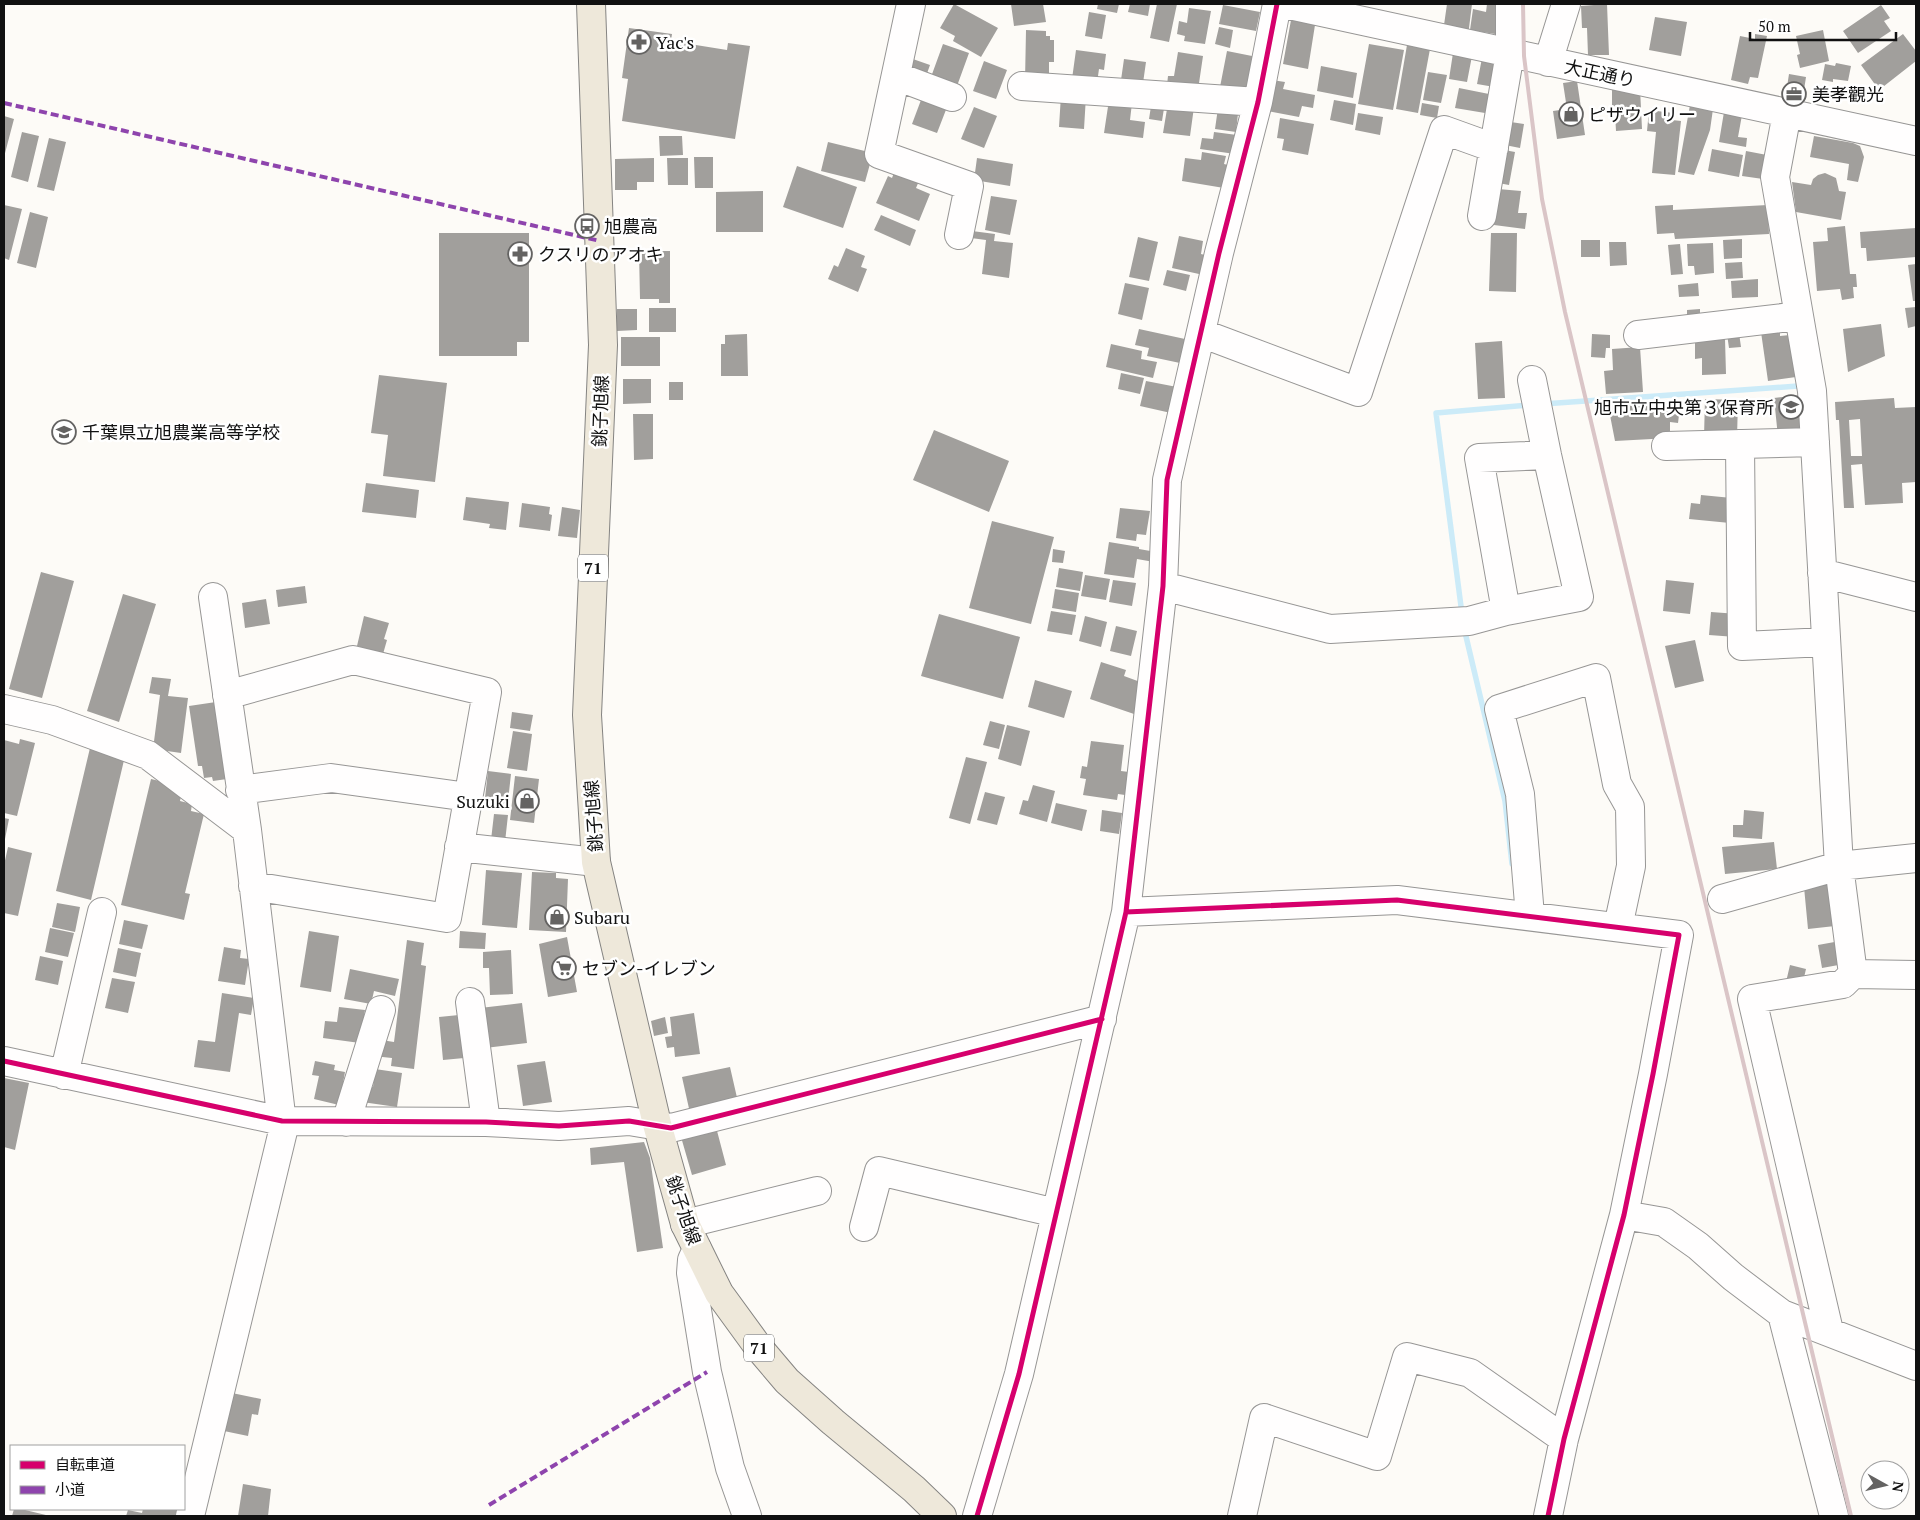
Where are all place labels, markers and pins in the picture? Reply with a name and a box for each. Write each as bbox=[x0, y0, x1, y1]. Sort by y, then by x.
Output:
pharmacy icon: Yac's bbox=[626, 29, 652, 55]
place label: Yac's bbox=[656, 30, 694, 54]
office icon: 美孝觀光 bbox=[1781, 81, 1807, 107]
place label: 美孝觀光 bbox=[1812, 82, 1884, 106]
shop icon: ピザウイリー bbox=[1558, 101, 1584, 127]
place label: ピザウイリー bbox=[1588, 102, 1696, 126]
bus stop icon: 旭農高 bbox=[574, 213, 600, 239]
place label: 旭農高 bbox=[604, 214, 658, 238]
pharmacy icon: クスリのアオキ bbox=[507, 241, 533, 267]
place label: クスリのアオキ bbox=[538, 242, 663, 266]
school or university icon: 旭市立中央第３保育所 bbox=[1778, 394, 1804, 420]
place label: 旭市立中央第３保育所 bbox=[1594, 395, 1774, 419]
school or university icon: 千葉県立旭農業高等学校 bbox=[51, 419, 77, 445]
place label: 千葉県立旭農業高等学校 bbox=[82, 420, 280, 444]
shop icon: Suzuki bbox=[514, 788, 540, 814]
place label: Suzuki bbox=[456, 789, 510, 813]
shop icon: Subaru bbox=[544, 904, 570, 930]
place label: Subaru bbox=[574, 905, 630, 929]
supermarket icon: セブン-イレブン bbox=[551, 955, 577, 981]
place label: セブン-イレブン bbox=[582, 956, 716, 980]

